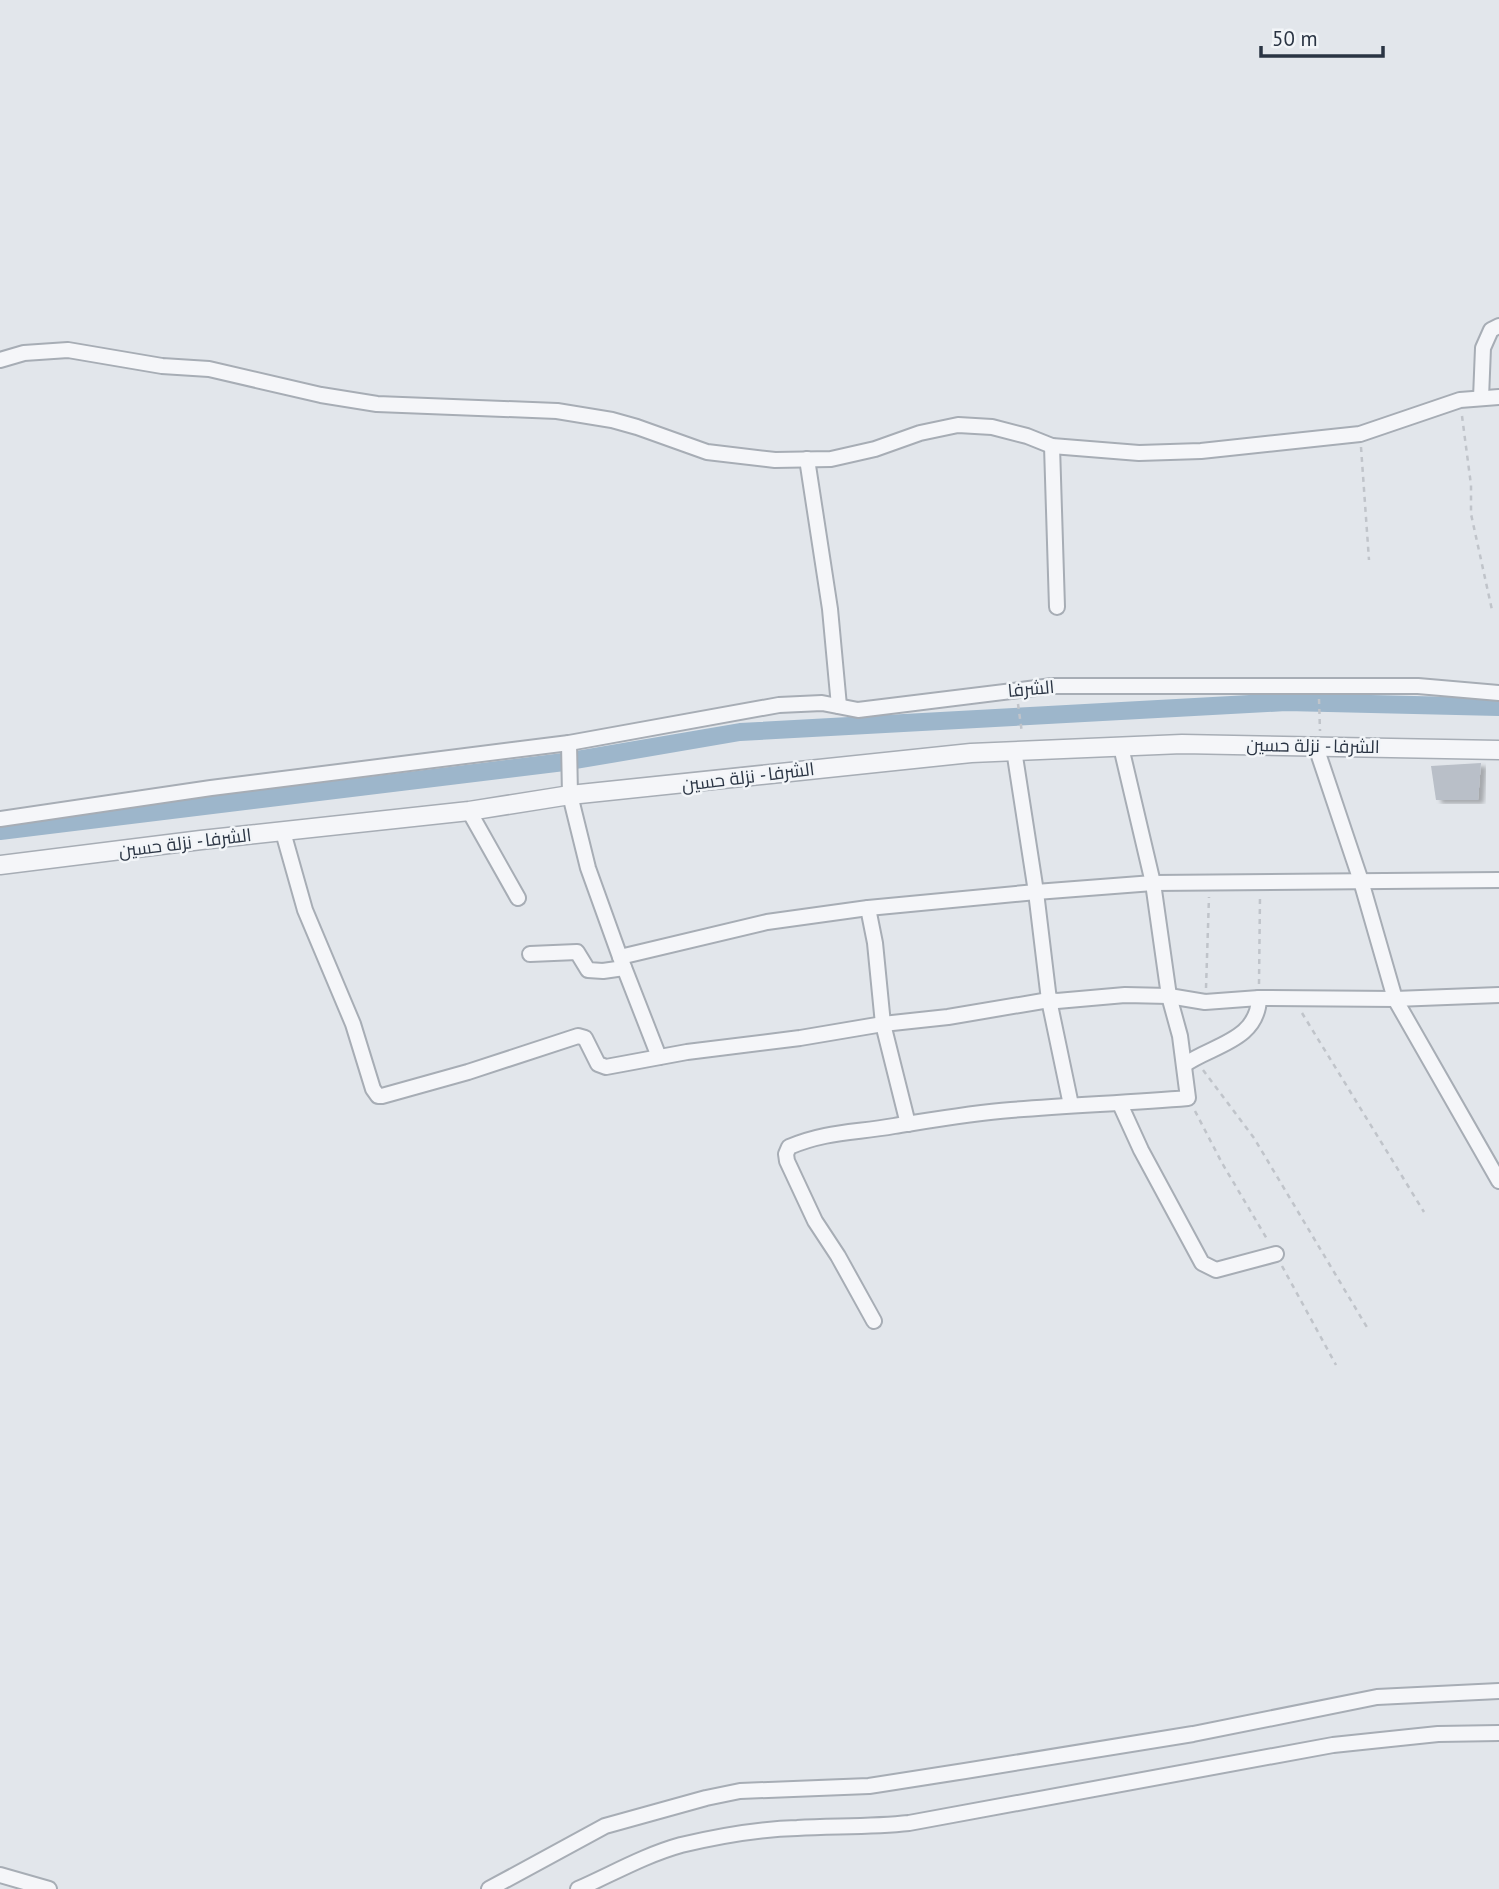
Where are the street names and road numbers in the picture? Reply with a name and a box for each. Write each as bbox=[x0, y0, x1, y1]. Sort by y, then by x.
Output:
street label: الشرفا bbox=[1007, 675, 1055, 702]
street label: الشرفا - نزلة حسين bbox=[1246, 733, 1380, 758]
street label: الشرفا - نزلة حسين bbox=[680, 757, 816, 796]
street label: الشرفا - نزلة حسين bbox=[117, 823, 253, 862]

